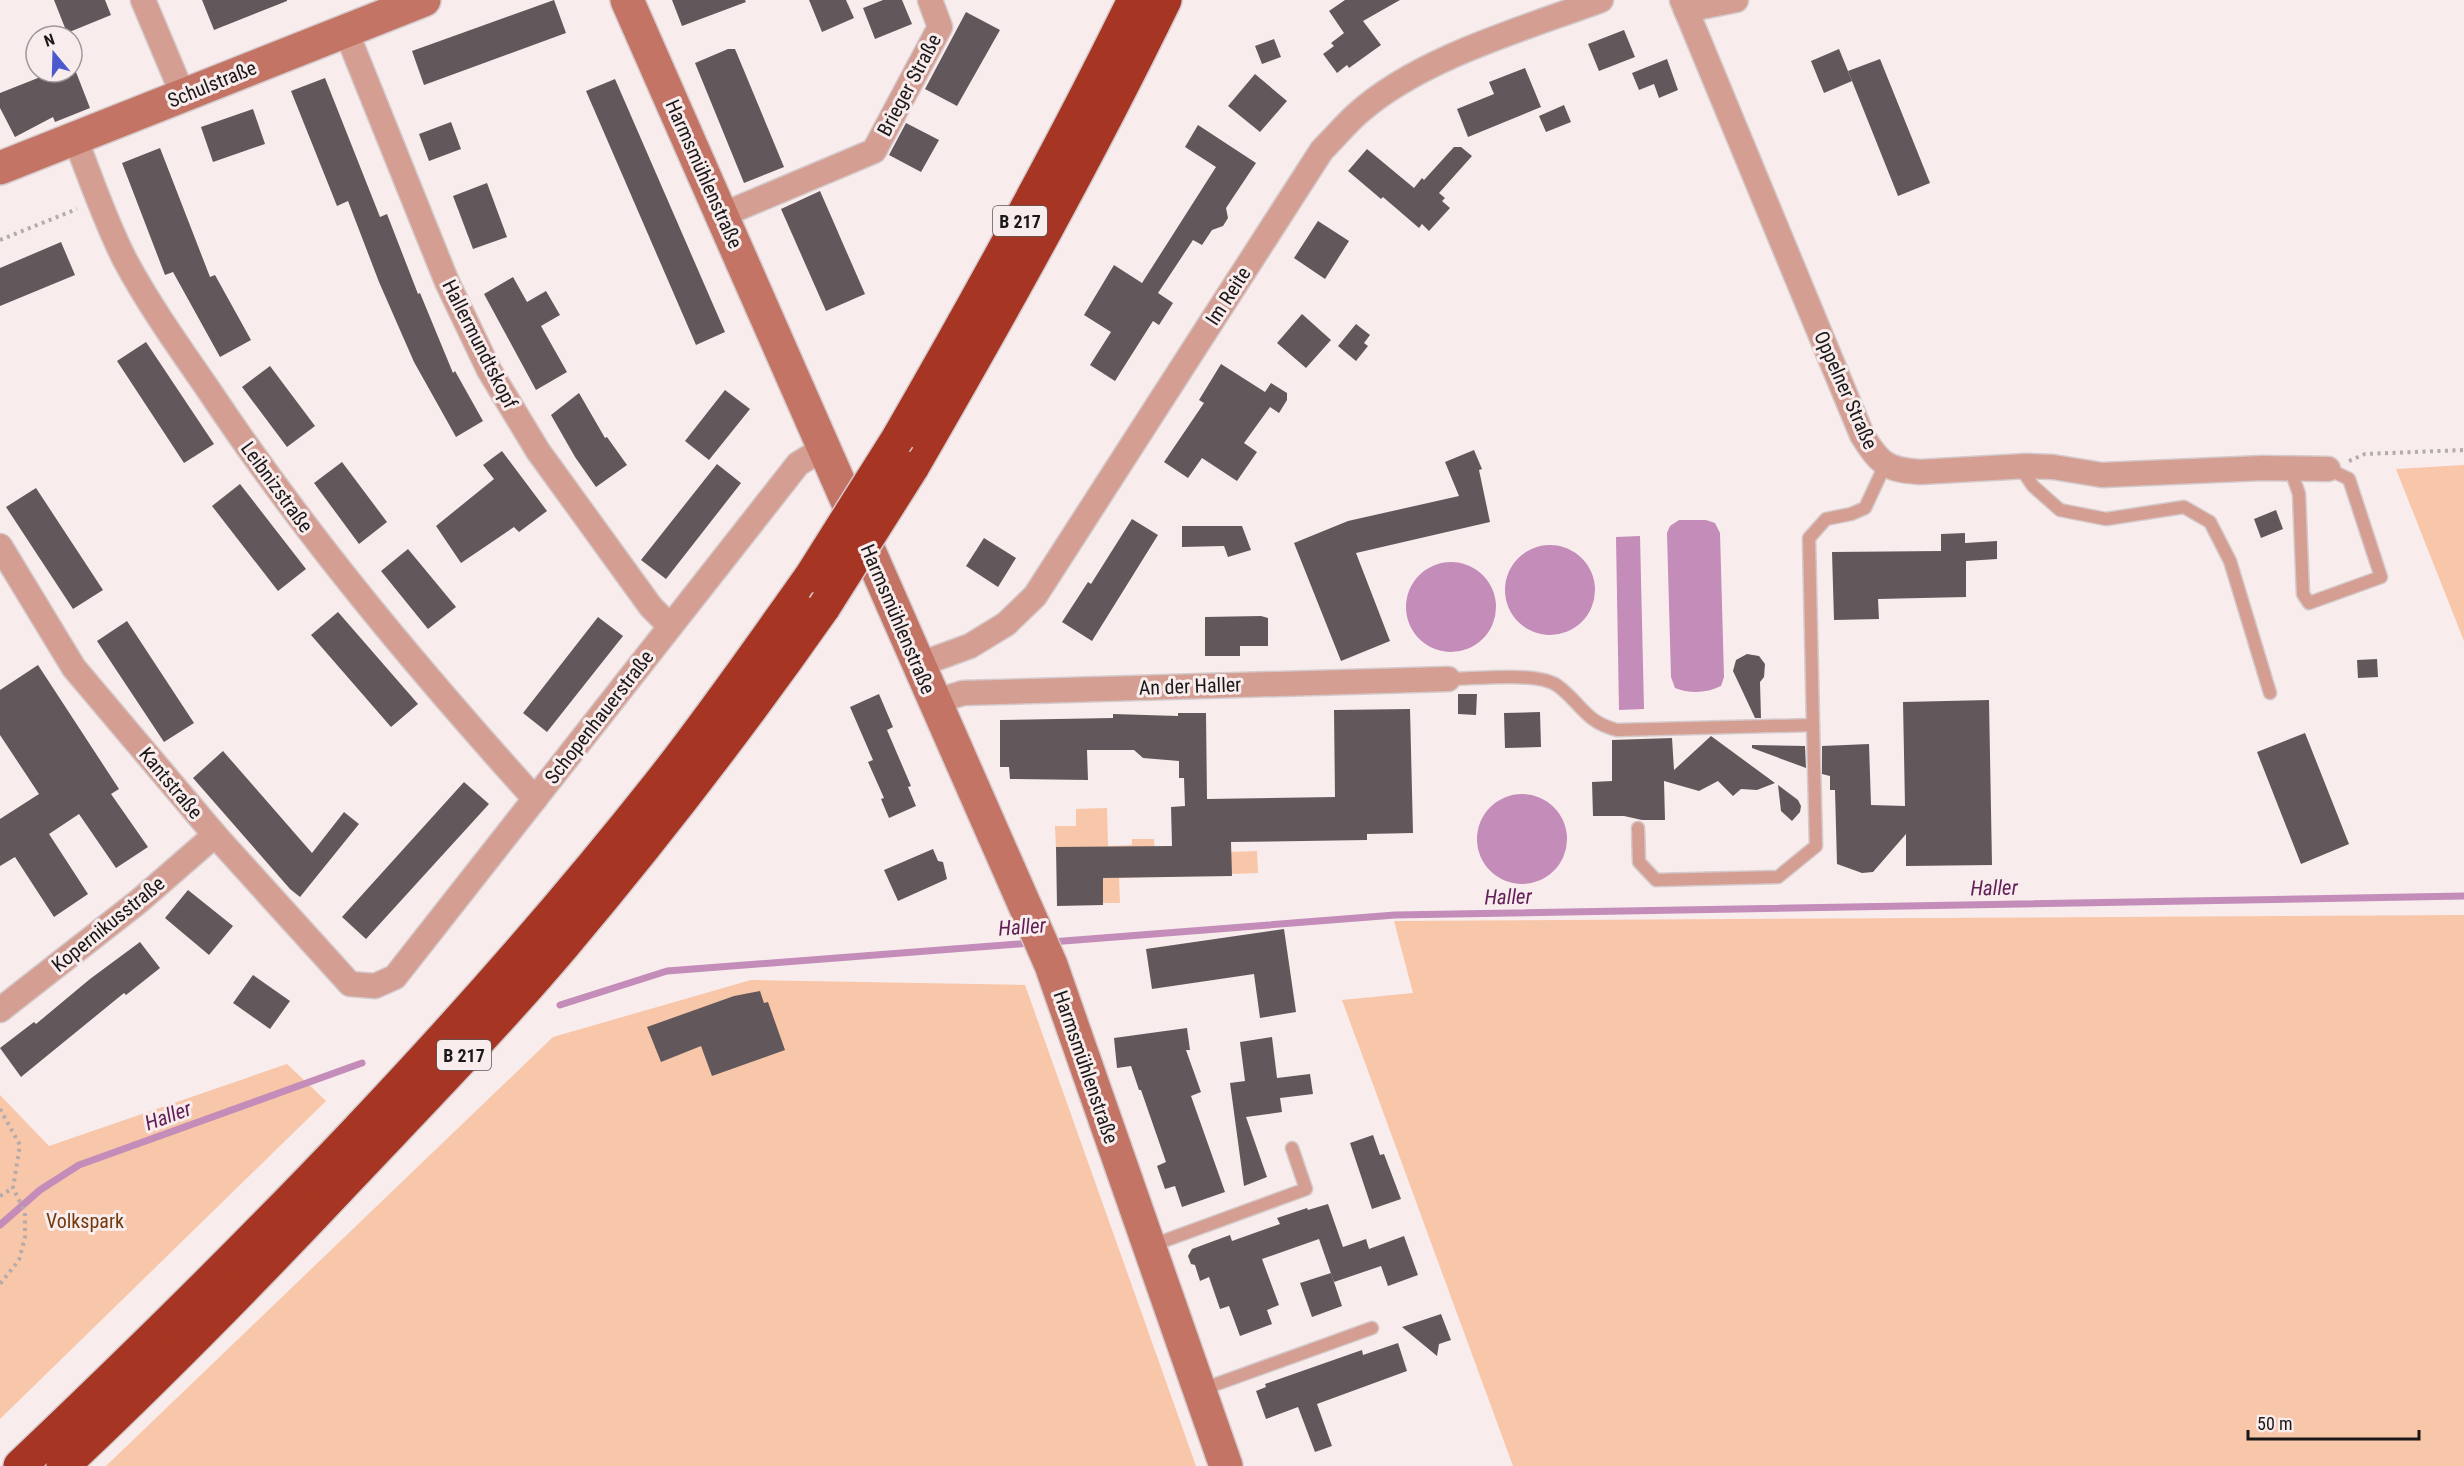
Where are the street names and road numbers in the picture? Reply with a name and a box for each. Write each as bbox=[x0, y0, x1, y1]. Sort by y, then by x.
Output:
street label: Brieger Straße bbox=[872, 30, 946, 140]
street label: Schulstraße bbox=[164, 55, 260, 113]
street label: Harmsmühlenstraße bbox=[660, 96, 748, 252]
road number: B 217 bbox=[993, 206, 1047, 236]
street label: Im Reite bbox=[1200, 262, 1256, 330]
street label: Hallermundtskopf bbox=[437, 276, 523, 413]
street label: Oppelner Straße bbox=[1809, 327, 1883, 453]
street label: Leibnizstraße bbox=[236, 437, 318, 537]
street label: Harmsmühlenstraße bbox=[856, 540, 940, 698]
street label: Schopenhauerstraße bbox=[539, 645, 659, 789]
street label: An der Haller bbox=[1138, 672, 1242, 700]
street label: Kantstraße bbox=[134, 742, 208, 824]
street label: Kopernikusstraße bbox=[47, 871, 169, 977]
street label: Harmsmühlenstraße bbox=[1049, 987, 1123, 1147]
road number: B 217 bbox=[437, 1040, 491, 1070]

